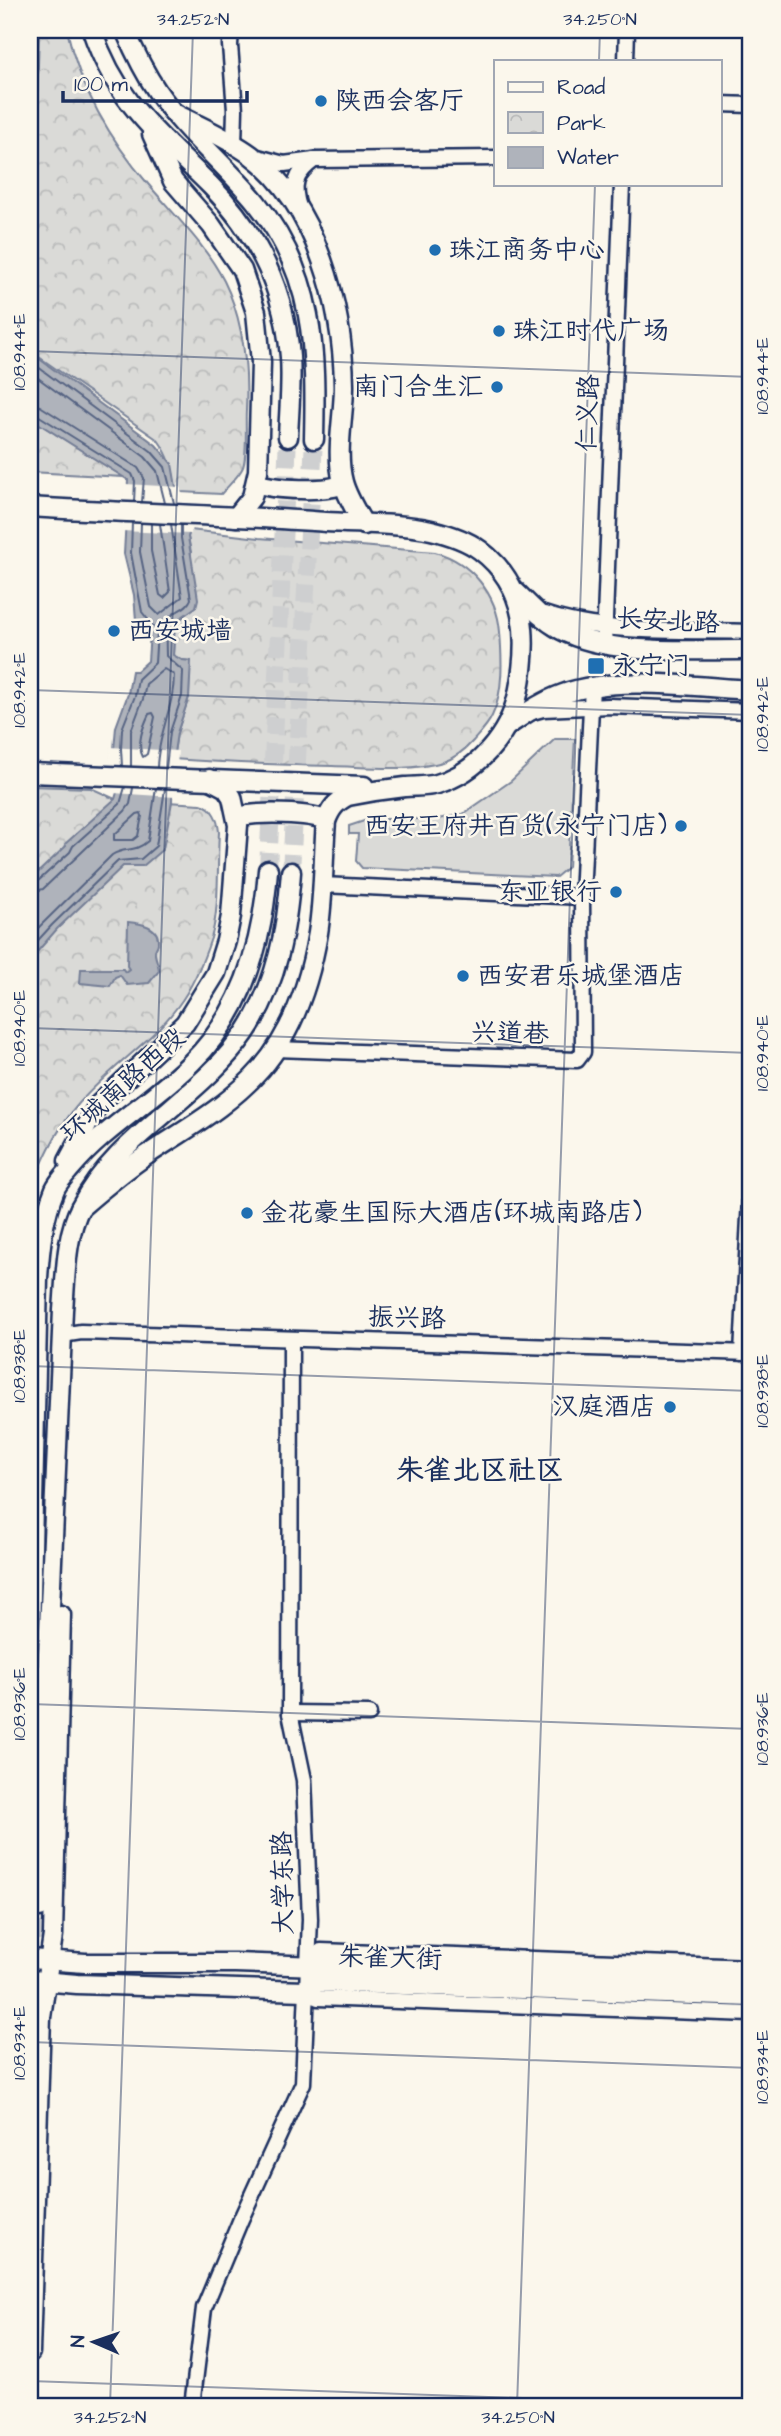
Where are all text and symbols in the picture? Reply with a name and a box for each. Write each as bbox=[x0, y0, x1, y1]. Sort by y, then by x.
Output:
text: 34.252°N bbox=[157, 7, 229, 32]
text: 34.250°N bbox=[563, 7, 637, 32]
scale bar bbox=[63, 60, 247, 104]
legend bbox=[494, 60, 722, 186]
text: 100 m bbox=[74, 70, 129, 99]
text: Road bbox=[557, 73, 605, 102]
place label: 陕西会客厅 bbox=[335, 83, 465, 119]
marker: 陕西会客厅 bbox=[313, 93, 329, 109]
text: Park bbox=[557, 109, 606, 138]
text: Water bbox=[557, 143, 619, 172]
place label: 珠江商务中心 bbox=[449, 232, 605, 268]
marker: 珠江商务中心 bbox=[427, 242, 443, 258]
text: 108.944°E bbox=[7, 313, 32, 391]
place label: 珠江时代广场 bbox=[513, 313, 669, 349]
marker: 珠江时代广场 bbox=[491, 323, 507, 339]
text: 108.944°E bbox=[750, 337, 775, 415]
place label: 南门合生汇 bbox=[353, 369, 483, 405]
street label: 仁义路 bbox=[569, 373, 607, 453]
marker: 南门合生汇 bbox=[489, 379, 505, 395]
street label: 长安北路 bbox=[615, 600, 721, 642]
place label: 西安城墙 bbox=[128, 613, 232, 649]
marker: 西安城墙 bbox=[106, 623, 122, 639]
place label: 永宁门 bbox=[612, 648, 690, 684]
text: 108.942°E bbox=[7, 652, 32, 728]
marker: 永宁门 bbox=[586, 656, 606, 676]
text: 108.942°E bbox=[750, 676, 775, 752]
place label: 西安王府井百货(永宁门店) bbox=[364, 808, 667, 844]
marker: 西安王府井百货(永宁门店) bbox=[673, 818, 689, 834]
place label: 东亚银行 bbox=[498, 874, 602, 910]
marker: 东亚银行 bbox=[608, 884, 624, 900]
place label: 西安君乐城堡酒店 bbox=[477, 958, 685, 994]
marker: 西安君乐城堡酒店 bbox=[455, 968, 471, 984]
text: 108.940°E bbox=[7, 989, 32, 1066]
street label: 兴道巷 bbox=[470, 1014, 550, 1052]
text: 108.940°E bbox=[750, 1014, 775, 1091]
street label: 环城南路西段 bbox=[53, 1019, 193, 1151]
place label: 金花豪生国际大酒店(环城南路店) bbox=[261, 1195, 642, 1231]
marker: 金花豪生国际大酒店(环城南路店) bbox=[239, 1205, 255, 1221]
street label: 振兴路 bbox=[367, 1299, 447, 1337]
text: 108.938°E bbox=[7, 1329, 32, 1403]
text: 108.938°E bbox=[750, 1354, 775, 1428]
place label: 汉庭酒店 bbox=[552, 1389, 656, 1425]
marker: 汉庭酒店 bbox=[662, 1399, 678, 1415]
district label: 朱雀北区社区 bbox=[396, 1451, 564, 1490]
text: 108.936°E bbox=[7, 1667, 32, 1741]
text: 108.936°E bbox=[750, 1692, 775, 1766]
street label: 大学东路 bbox=[264, 1831, 302, 1935]
street label: 朱雀大街 bbox=[337, 1938, 443, 1978]
text: 108.934°E bbox=[7, 2006, 32, 2080]
text: 108.934°E bbox=[750, 2030, 775, 2104]
north arrow bbox=[60, 2306, 130, 2376]
text: N bbox=[65, 2335, 92, 2348]
text: 34.252°N bbox=[74, 2405, 146, 2430]
text: 34.250°N bbox=[481, 2405, 555, 2430]

